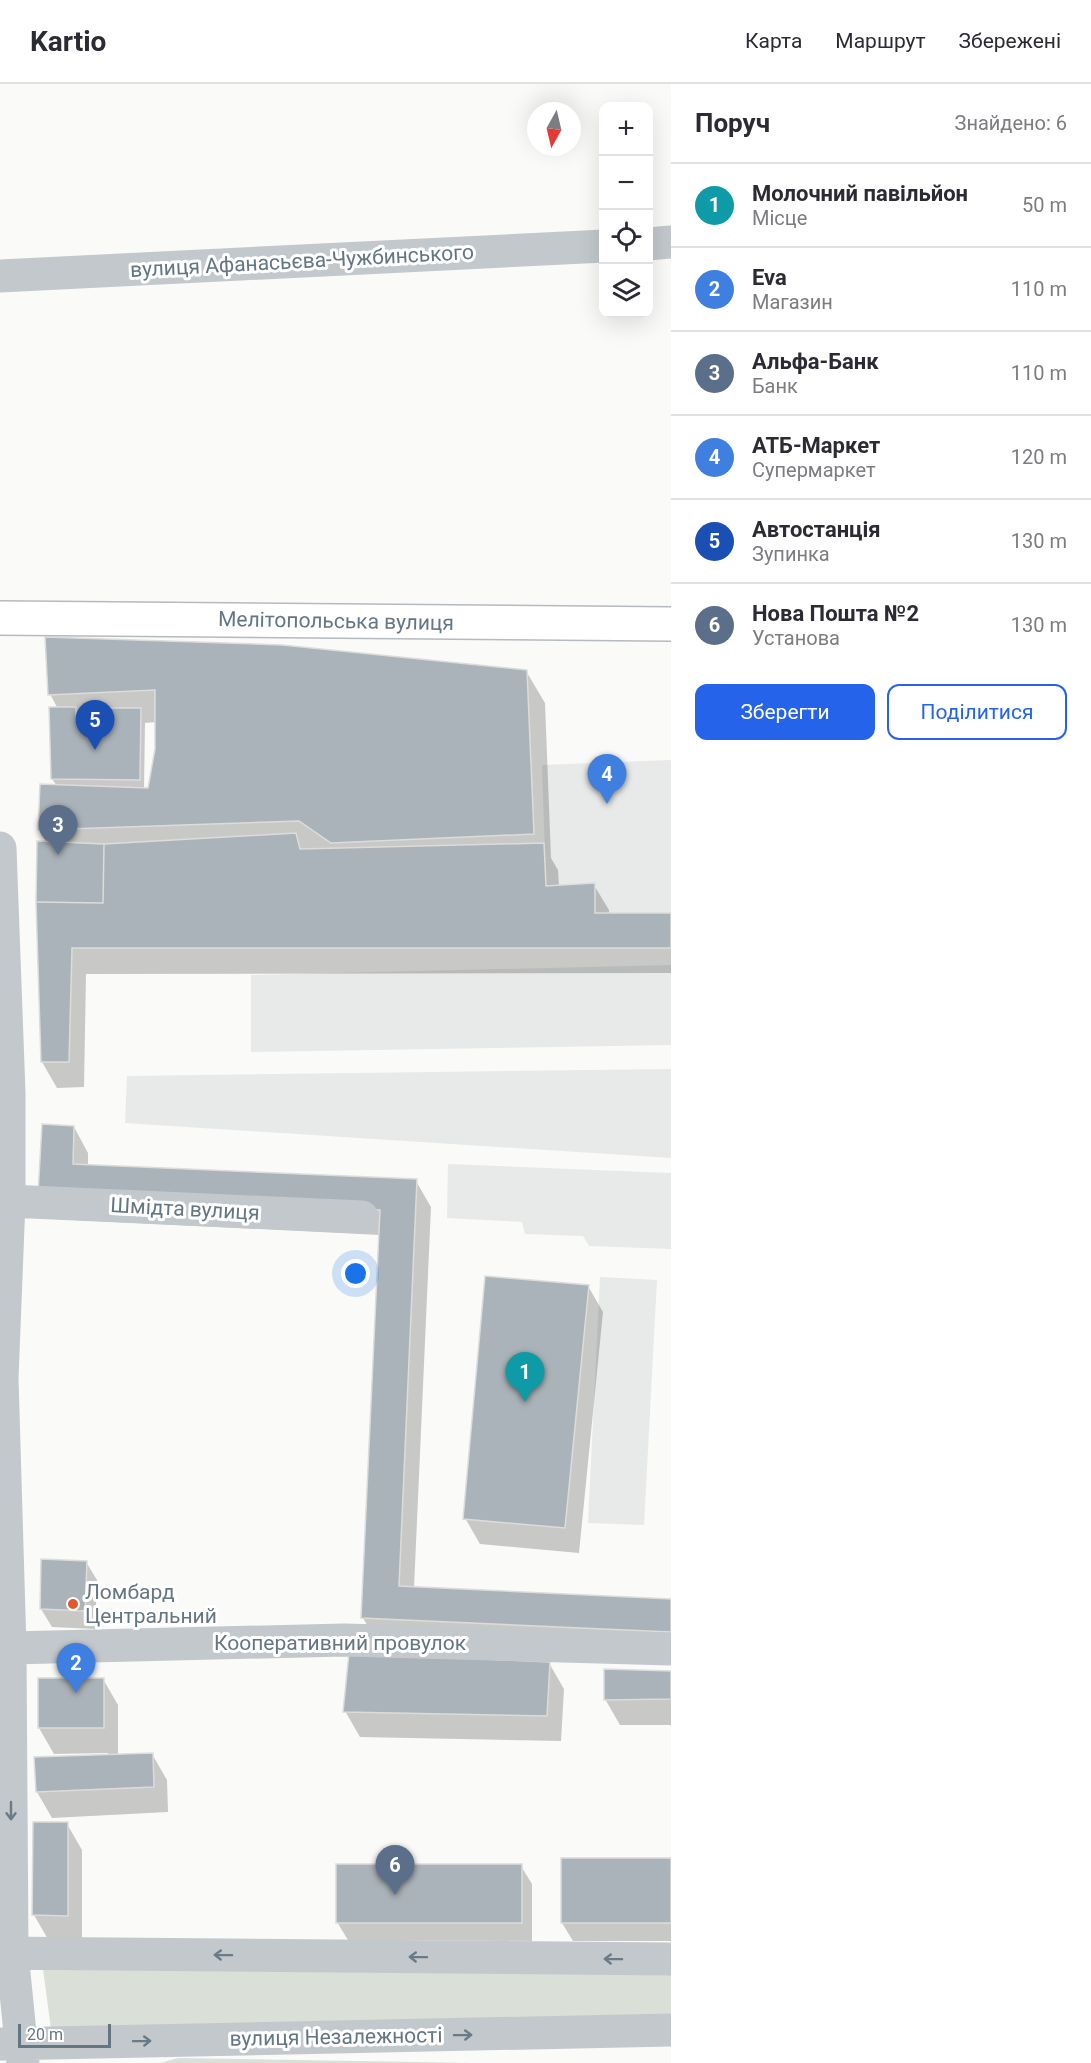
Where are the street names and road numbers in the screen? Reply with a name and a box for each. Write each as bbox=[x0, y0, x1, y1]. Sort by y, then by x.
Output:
street label: вулиця Афанасьєва-Чужбинського bbox=[130, 240, 474, 282]
street label: Мелітопольська вулиця bbox=[218, 607, 454, 635]
street label: Шмідта вулиця bbox=[110, 1193, 260, 1225]
street label: Кооперативний провулок bbox=[214, 1631, 467, 1655]
street label: вулиця Незалежності bbox=[229, 2023, 443, 2051]

